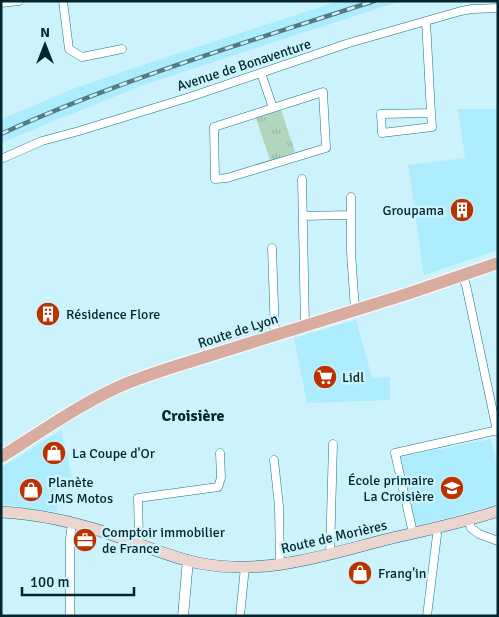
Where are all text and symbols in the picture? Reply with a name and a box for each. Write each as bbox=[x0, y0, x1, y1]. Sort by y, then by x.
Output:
north arrow bbox=[20, 20, 70, 70]
text: N bbox=[40, 24, 50, 41]
street label: Avenue de Bonaventure bbox=[175, 35, 313, 95]
building icon: Groupama bbox=[449, 197, 475, 223]
place label: Groupama bbox=[382, 202, 444, 219]
building icon: Résidence Flore bbox=[35, 301, 61, 327]
place label: Résidence Flore bbox=[66, 306, 160, 323]
street label: Route de Lyon bbox=[196, 310, 280, 352]
supermarket icon: Lidl bbox=[312, 364, 338, 390]
place label: Lidl bbox=[342, 369, 364, 386]
district label: Croisière bbox=[162, 406, 225, 426]
shop icon: La Coupe d'Or bbox=[41, 440, 67, 466]
place label: La Coupe d'Or bbox=[72, 445, 156, 462]
place label: École primaire La Croisière bbox=[348, 472, 434, 505]
place label: Planète JMS Motos bbox=[48, 474, 113, 507]
school or university icon: École primaire La Croisière bbox=[439, 475, 465, 501]
shop icon: Planète JMS Motos bbox=[18, 477, 44, 503]
street label: Route de Morières bbox=[279, 517, 389, 557]
place label: Comptoir immobilier de France bbox=[102, 524, 226, 557]
office icon: Comptoir immobilier de France bbox=[72, 527, 98, 553]
shop icon: Frang'in bbox=[347, 560, 373, 586]
scale bar bbox=[22, 564, 135, 596]
place label: Frang'in bbox=[378, 565, 426, 582]
text: 100 m bbox=[30, 573, 70, 591]

